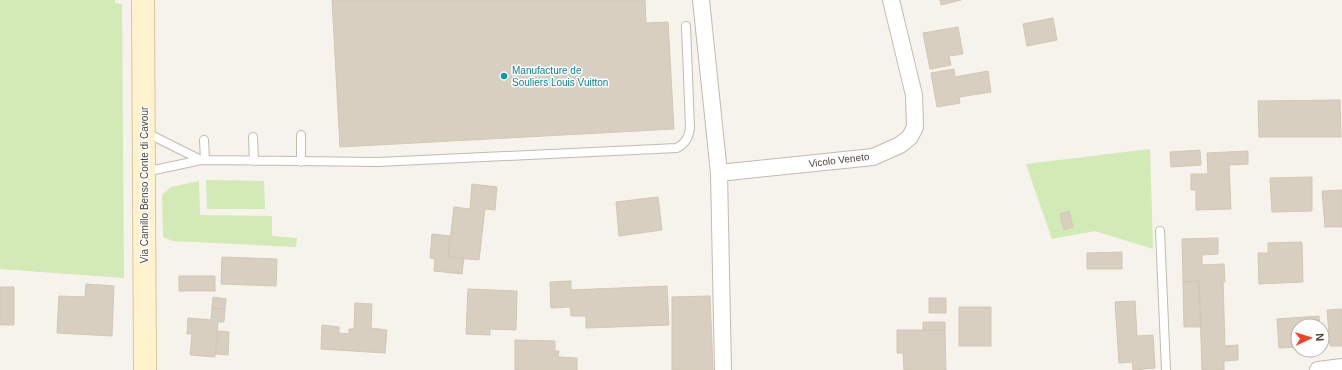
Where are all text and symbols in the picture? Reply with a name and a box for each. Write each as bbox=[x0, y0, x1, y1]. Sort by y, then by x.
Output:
place label: Manufacture de Souliers Louis Vuitton bbox=[512, 65, 608, 88]
marker: Manufacture de Souliers Louis Vuitton bbox=[499, 71, 509, 81]
street label: Via Camillo Benso Conte di Cavour bbox=[139, 106, 150, 263]
street label: Vicolo Veneto bbox=[808, 151, 870, 169]
north arrow bbox=[1290, 318, 1330, 358]
text: N bbox=[1314, 333, 1326, 342]

